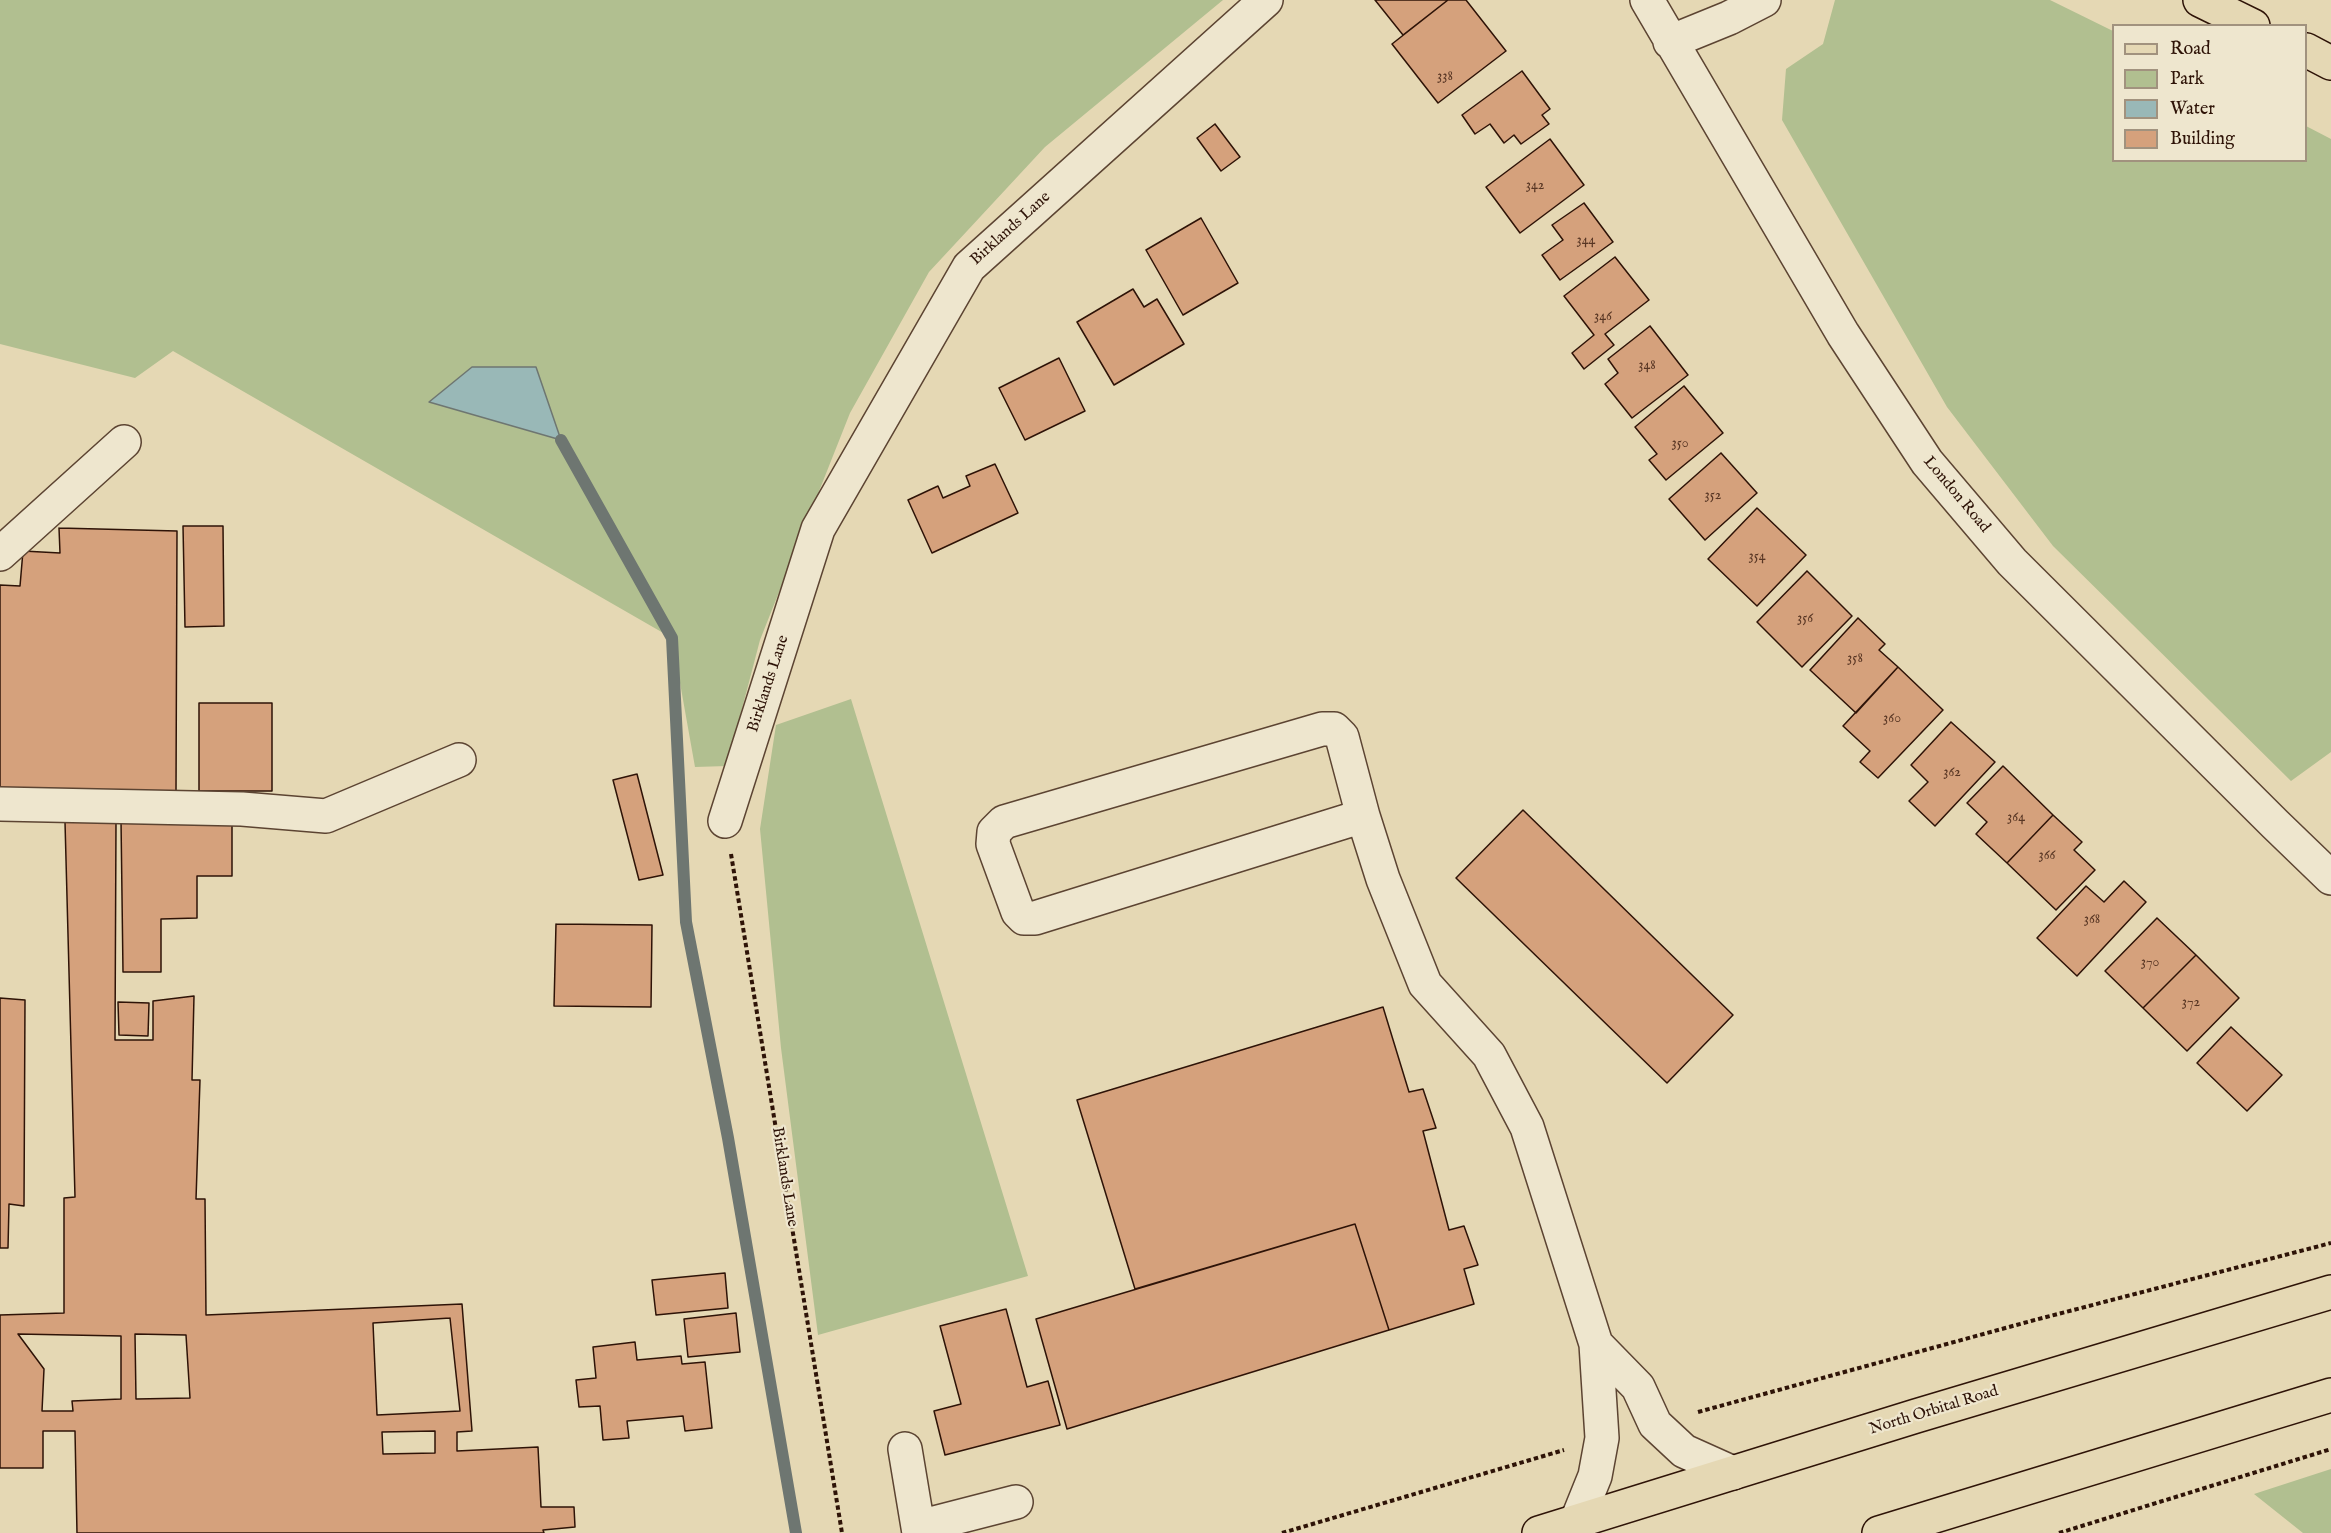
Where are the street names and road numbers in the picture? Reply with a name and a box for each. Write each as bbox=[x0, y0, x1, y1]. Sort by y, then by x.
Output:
street label: Birklands Lane bbox=[967, 188, 1055, 270]
street label: London Road bbox=[1918, 453, 1994, 537]
street label: Birklands Lane bbox=[744, 633, 794, 735]
street label: Birklands Lane bbox=[767, 1126, 801, 1228]
street label: North Orbital Road bbox=[1867, 1382, 2001, 1440]

